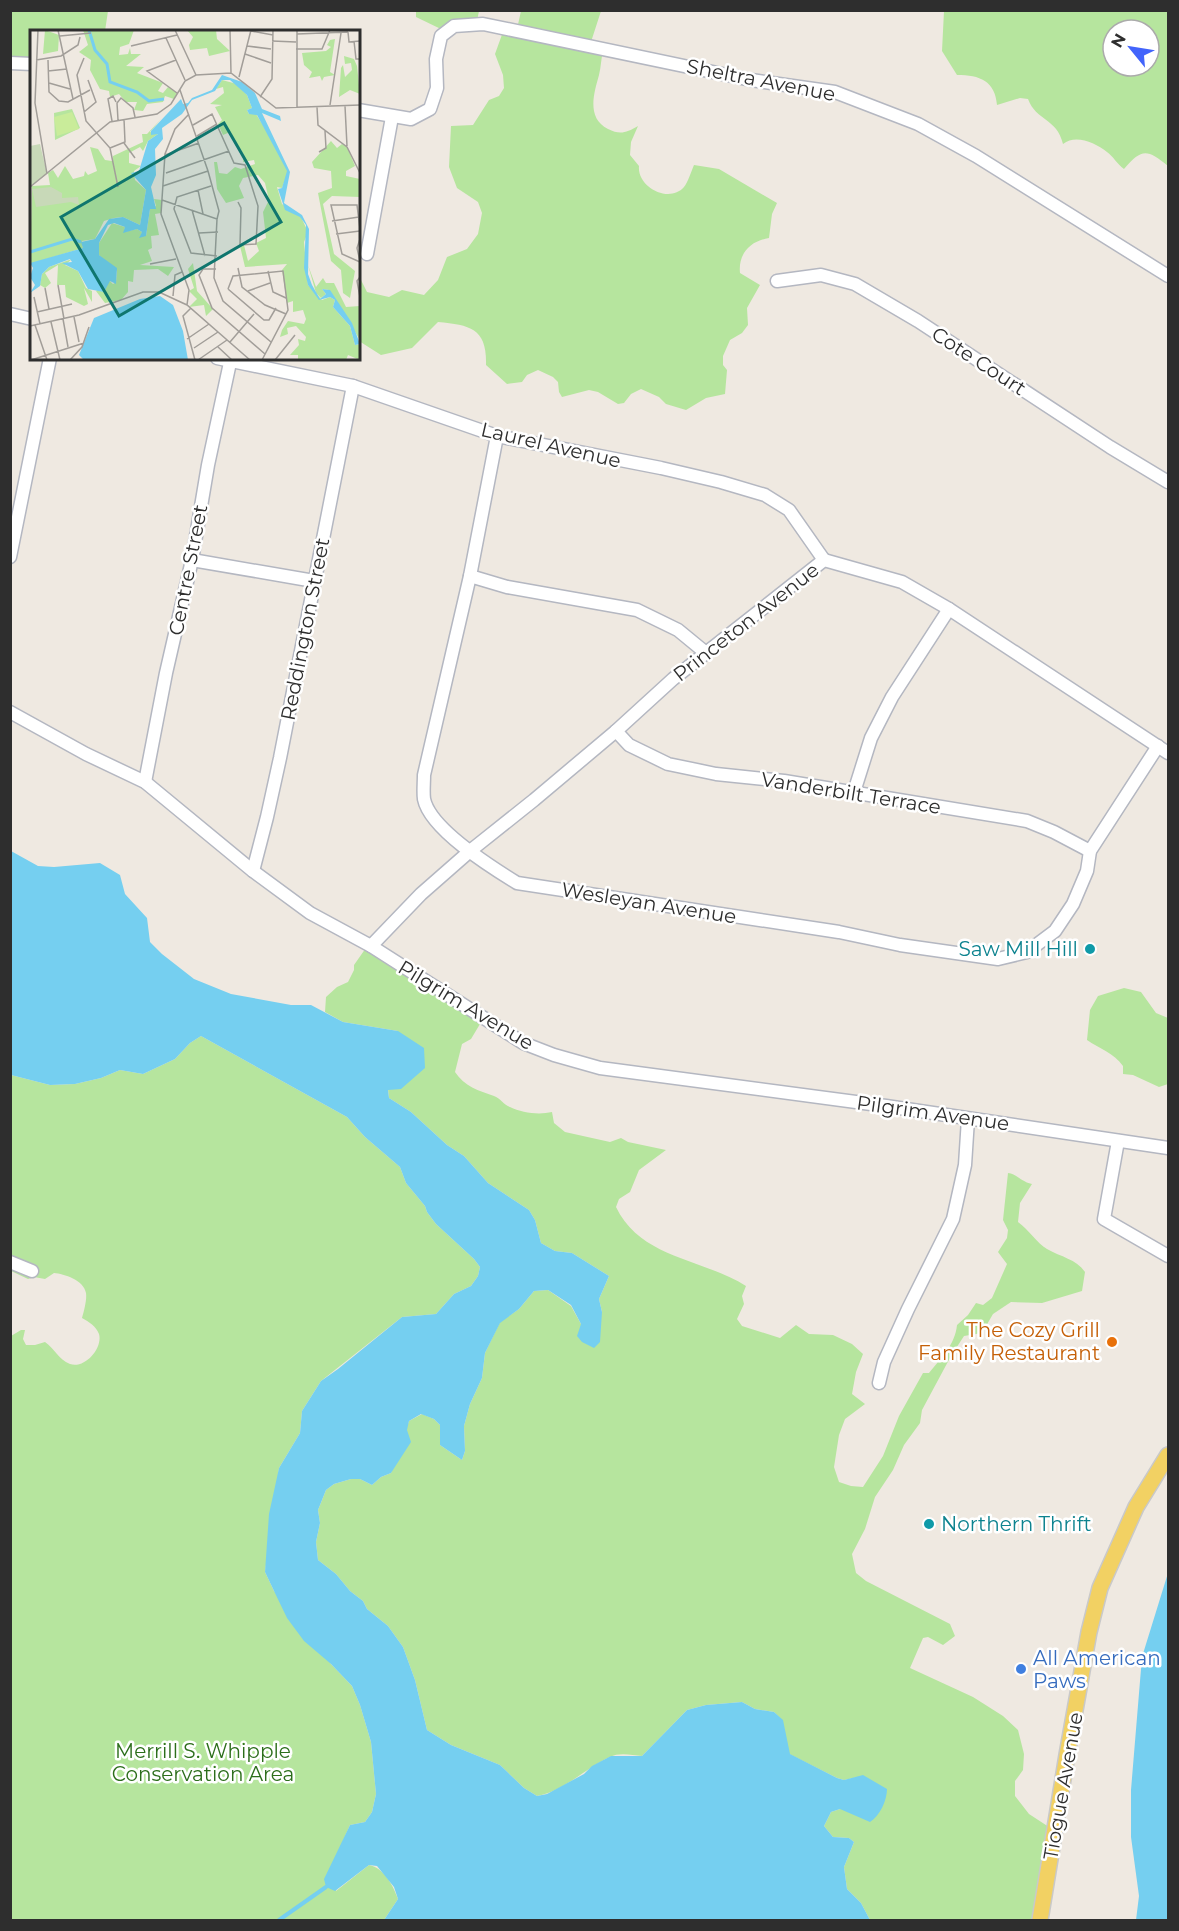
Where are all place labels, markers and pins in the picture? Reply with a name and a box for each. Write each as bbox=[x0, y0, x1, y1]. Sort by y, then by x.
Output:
place label: Saw Mill Hill bbox=[958, 937, 1078, 961]
marker: Saw Mill Hill bbox=[1083, 942, 1097, 956]
place label: The Cozy Grill Family Restaurant bbox=[918, 1318, 1100, 1365]
marker: The Cozy Grill Family Restaurant bbox=[1105, 1335, 1119, 1349]
place label: Northern Thrift bbox=[941, 1512, 1092, 1536]
marker: Northern Thrift bbox=[922, 1517, 936, 1531]
place label: All American Paws bbox=[1033, 1646, 1161, 1693]
marker: All American Paws bbox=[1014, 1662, 1028, 1676]

